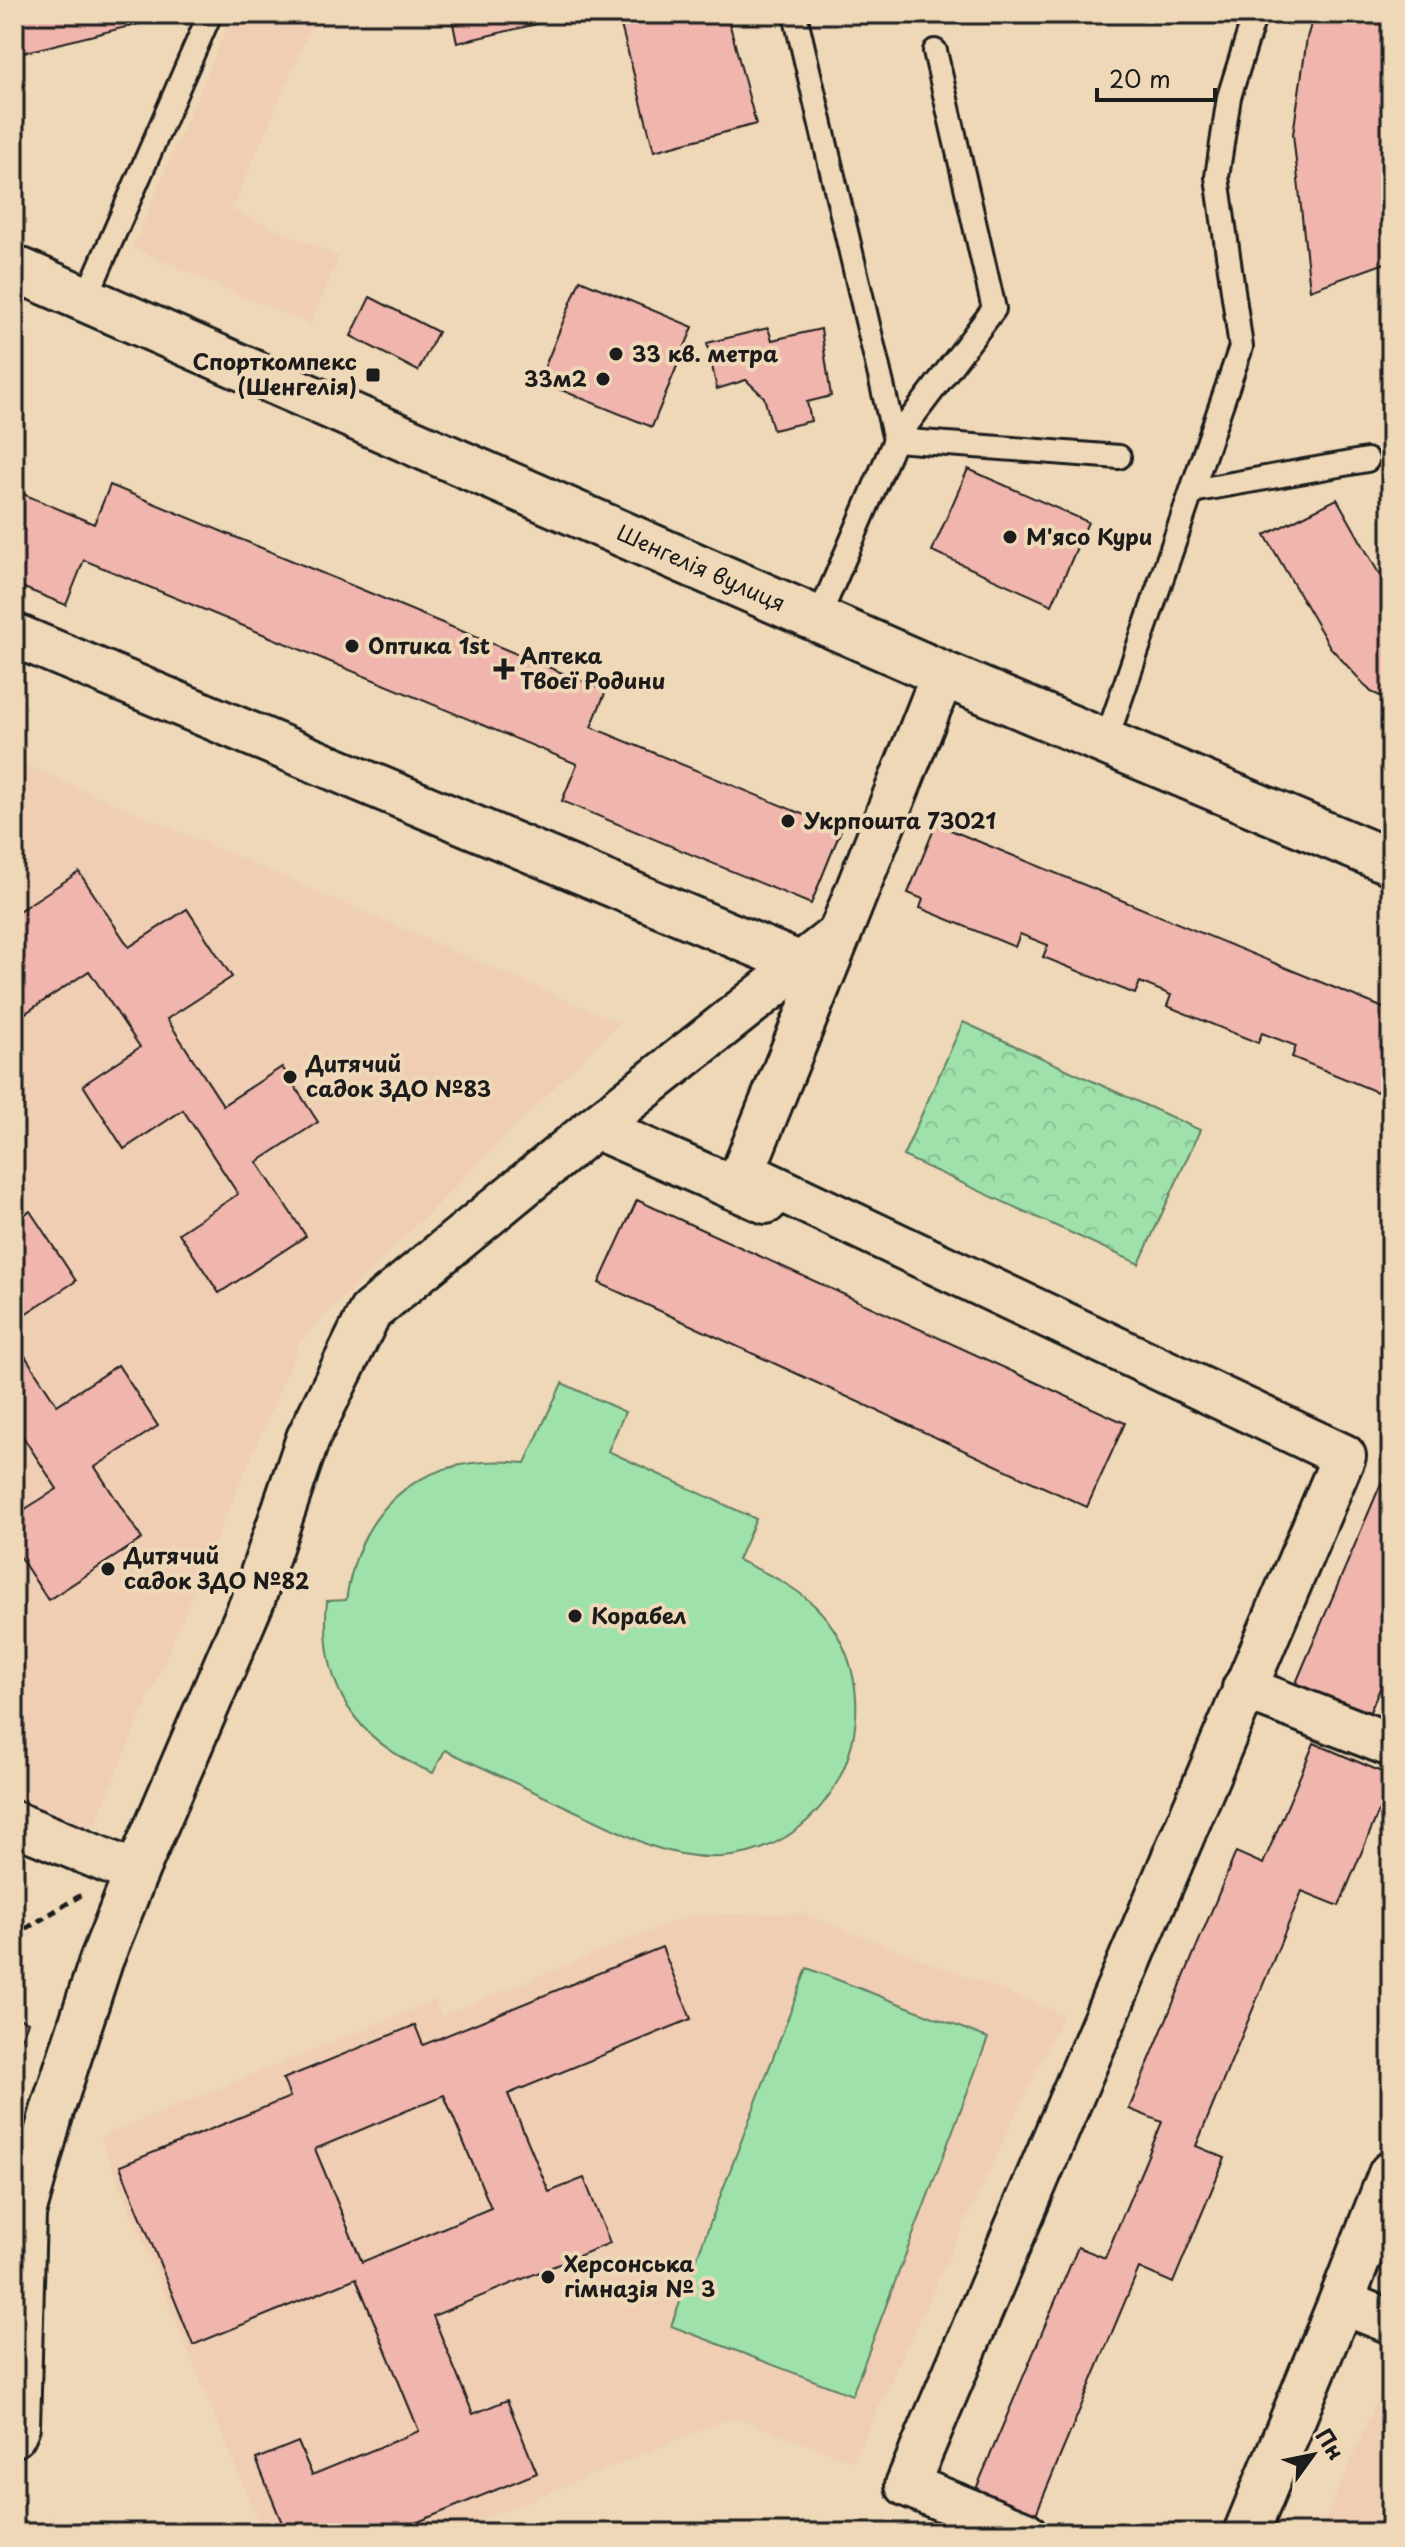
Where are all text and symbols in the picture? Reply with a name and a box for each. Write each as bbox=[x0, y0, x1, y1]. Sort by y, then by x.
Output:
scale bar bbox=[1097, 52, 1215, 102]
text: 20 m bbox=[1109, 60, 1171, 96]
place label: 33 кв. метра bbox=[632, 336, 779, 369]
place label: Спорткомпекс (Шенгелія) bbox=[192, 344, 357, 402]
marker: 33 кв. метра bbox=[607, 345, 625, 363]
place label: 33м2 bbox=[524, 361, 587, 394]
marker: Спорткомпекс (Шенгелія) bbox=[364, 366, 382, 384]
marker: 33м2 bbox=[594, 370, 612, 388]
street label: Шенгелія вулиця bbox=[612, 515, 791, 619]
place label: М'ясо Кури bbox=[1026, 519, 1153, 552]
marker: М'ясо Кури bbox=[1001, 528, 1019, 546]
place label: Оптика 1st bbox=[368, 628, 490, 661]
marker: Оптика 1st bbox=[343, 637, 361, 655]
place label: Аптека Твоєї Родини bbox=[520, 638, 666, 696]
marker: Аптека Твоєї Родини bbox=[495, 660, 513, 678]
place label: Укрпошта 73021 bbox=[803, 803, 996, 836]
marker: Укрпошта 73021 bbox=[779, 812, 797, 830]
place label: Дитячий садок ЗДО №83 bbox=[305, 1046, 491, 1104]
marker: Дитячий садок ЗДО №83 bbox=[281, 1068, 299, 1086]
place label: Дитячий садок ЗДО №82 bbox=[123, 1538, 309, 1596]
marker: Дитячий садок ЗДО №82 bbox=[99, 1560, 117, 1578]
place label: Корабел bbox=[591, 1598, 687, 1631]
marker: Корабел bbox=[566, 1607, 584, 1625]
place label: Херсонська гімназія № 3 bbox=[564, 2246, 716, 2304]
marker: Херсонська гімназія № 3 bbox=[539, 2268, 557, 2286]
north arrow bbox=[1273, 2415, 1353, 2495]
text: Пн bbox=[1309, 2421, 1354, 2466]

